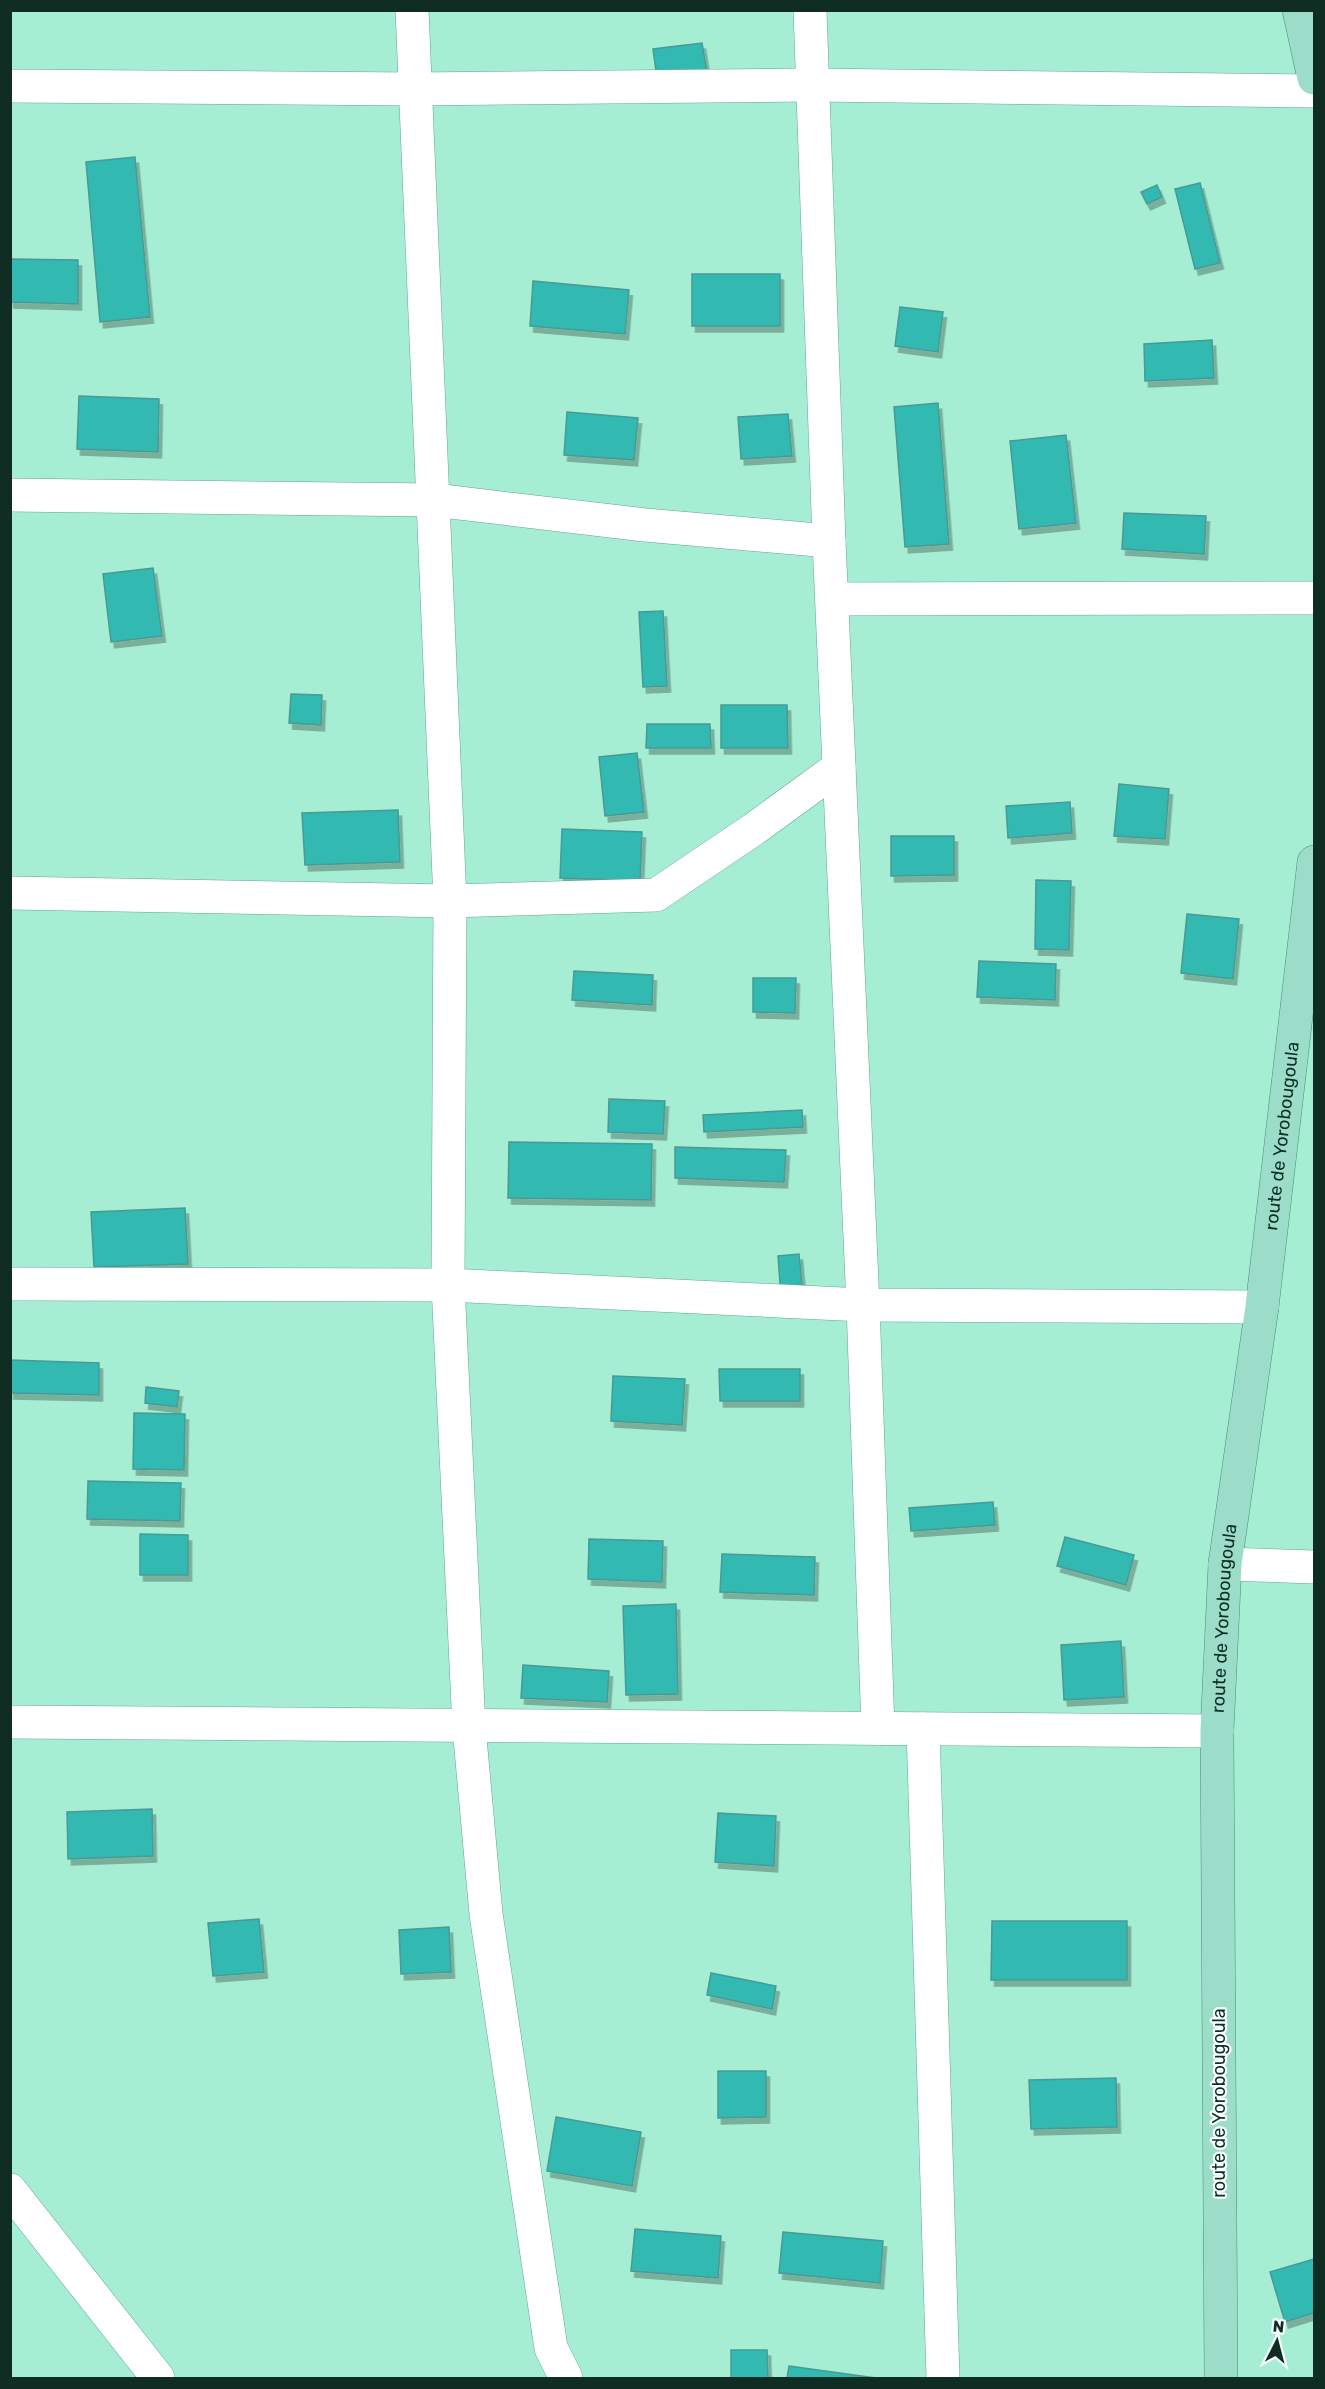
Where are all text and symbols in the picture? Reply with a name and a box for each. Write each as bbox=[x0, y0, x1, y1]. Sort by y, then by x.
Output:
street label: route de Yorobougoula bbox=[1260, 1040, 1304, 1232]
street label: route de Yorobougoula bbox=[1207, 1522, 1242, 1713]
street label: route de Yorobougoula bbox=[1208, 2008, 1230, 2198]
north arrow bbox=[1247, 2311, 1307, 2371]
text: N bbox=[1272, 2317, 1285, 2337]

